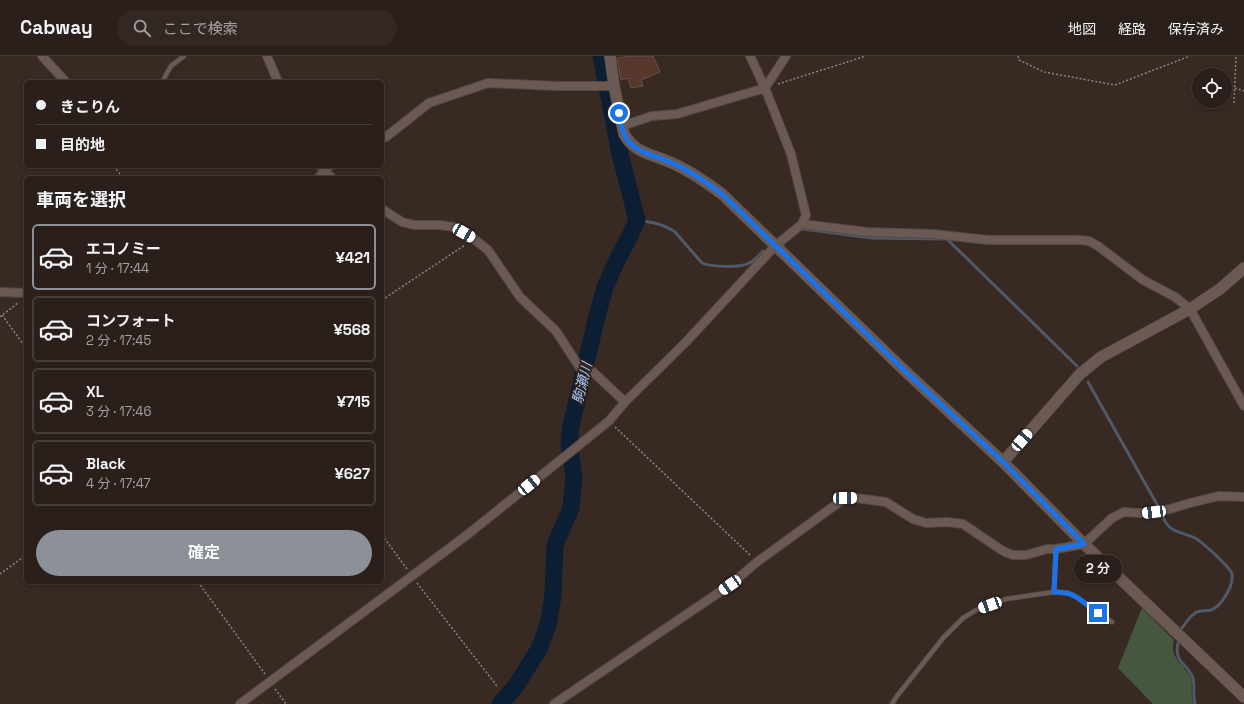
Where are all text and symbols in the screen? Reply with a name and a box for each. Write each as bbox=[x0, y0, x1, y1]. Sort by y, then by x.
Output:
search box bbox=[117, 10, 397, 46]
text: Cabway bbox=[20, 15, 93, 40]
icon: search bbox=[131, 17, 153, 39]
text: ここで検索 bbox=[163, 19, 238, 38]
text: 地図 bbox=[1068, 20, 1096, 38]
text: 経路 bbox=[1118, 20, 1146, 38]
text: 保存済み bbox=[1168, 20, 1224, 38]
map controls bbox=[1192, 68, 1232, 108]
button: locate bbox=[1192, 68, 1232, 108]
text: きこりん bbox=[60, 97, 120, 116]
route start bbox=[610, 104, 628, 122]
text: 目的地 bbox=[60, 135, 105, 154]
text: 車両を選択 bbox=[36, 188, 126, 211]
car bbox=[451, 222, 477, 244]
icon: car bbox=[38, 239, 74, 275]
text: エコノミー bbox=[86, 239, 161, 258]
text: ¥421 bbox=[335, 248, 370, 267]
text: 1 分 · 17:44 bbox=[86, 260, 149, 277]
icon: car bbox=[38, 311, 74, 347]
text: コンフォート bbox=[86, 311, 176, 330]
text: ¥568 bbox=[333, 320, 370, 339]
text: 2 分 · 17:45 bbox=[86, 332, 151, 349]
water label: 駒瀬川 bbox=[568, 359, 596, 406]
text: XL bbox=[86, 382, 104, 401]
icon: car bbox=[38, 383, 74, 419]
text: ¥715 bbox=[337, 392, 370, 411]
text: 3 分 · 17:46 bbox=[86, 403, 151, 420]
car bbox=[1010, 427, 1034, 453]
text: Black bbox=[86, 454, 126, 473]
icon: car bbox=[38, 455, 74, 491]
text: ¥627 bbox=[334, 464, 370, 483]
car bbox=[516, 473, 542, 497]
text: 4 分 · 17:47 bbox=[86, 475, 151, 492]
car bbox=[833, 492, 857, 504]
car bbox=[1141, 505, 1167, 519]
button: 確定 bbox=[36, 530, 372, 576]
callout: 2 分 bbox=[1074, 555, 1122, 583]
text: 2 分 bbox=[1086, 560, 1110, 577]
car bbox=[717, 573, 743, 597]
car bbox=[977, 595, 1003, 615]
route end bbox=[1089, 604, 1107, 622]

